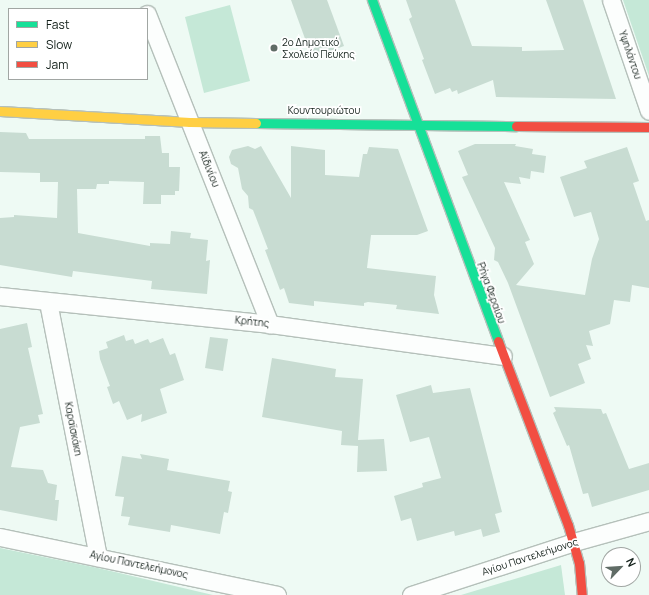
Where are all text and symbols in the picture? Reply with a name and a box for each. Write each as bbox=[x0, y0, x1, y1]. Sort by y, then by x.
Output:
legend bbox=[8, 8, 148, 80]
text: Fast bbox=[46, 16, 70, 33]
street label: Υψηλάντου bbox=[616, 29, 644, 81]
text: Slow bbox=[46, 36, 72, 53]
place label: 2ο Δημοτικό Σχολείο Πεύκης bbox=[282, 36, 355, 60]
marker: 2ο Δημοτικό Σχολείο Πεύκης bbox=[269, 43, 279, 53]
text: Jam bbox=[46, 56, 68, 73]
street label: Κουντουριώτου bbox=[288, 105, 360, 117]
street label: Αϊδινίου bbox=[196, 149, 222, 189]
street label: Ρήγα Φεραίου bbox=[474, 261, 508, 325]
street label: Κρήτης bbox=[234, 314, 270, 330]
street label: Καραϊσκάκη bbox=[62, 401, 84, 457]
street label: Αγίου Παντελεήμονος bbox=[480, 536, 580, 578]
north arrow bbox=[601, 547, 641, 587]
street label: Αγίου Παντελεήμονος bbox=[89, 549, 189, 581]
text: N bbox=[623, 555, 640, 569]

